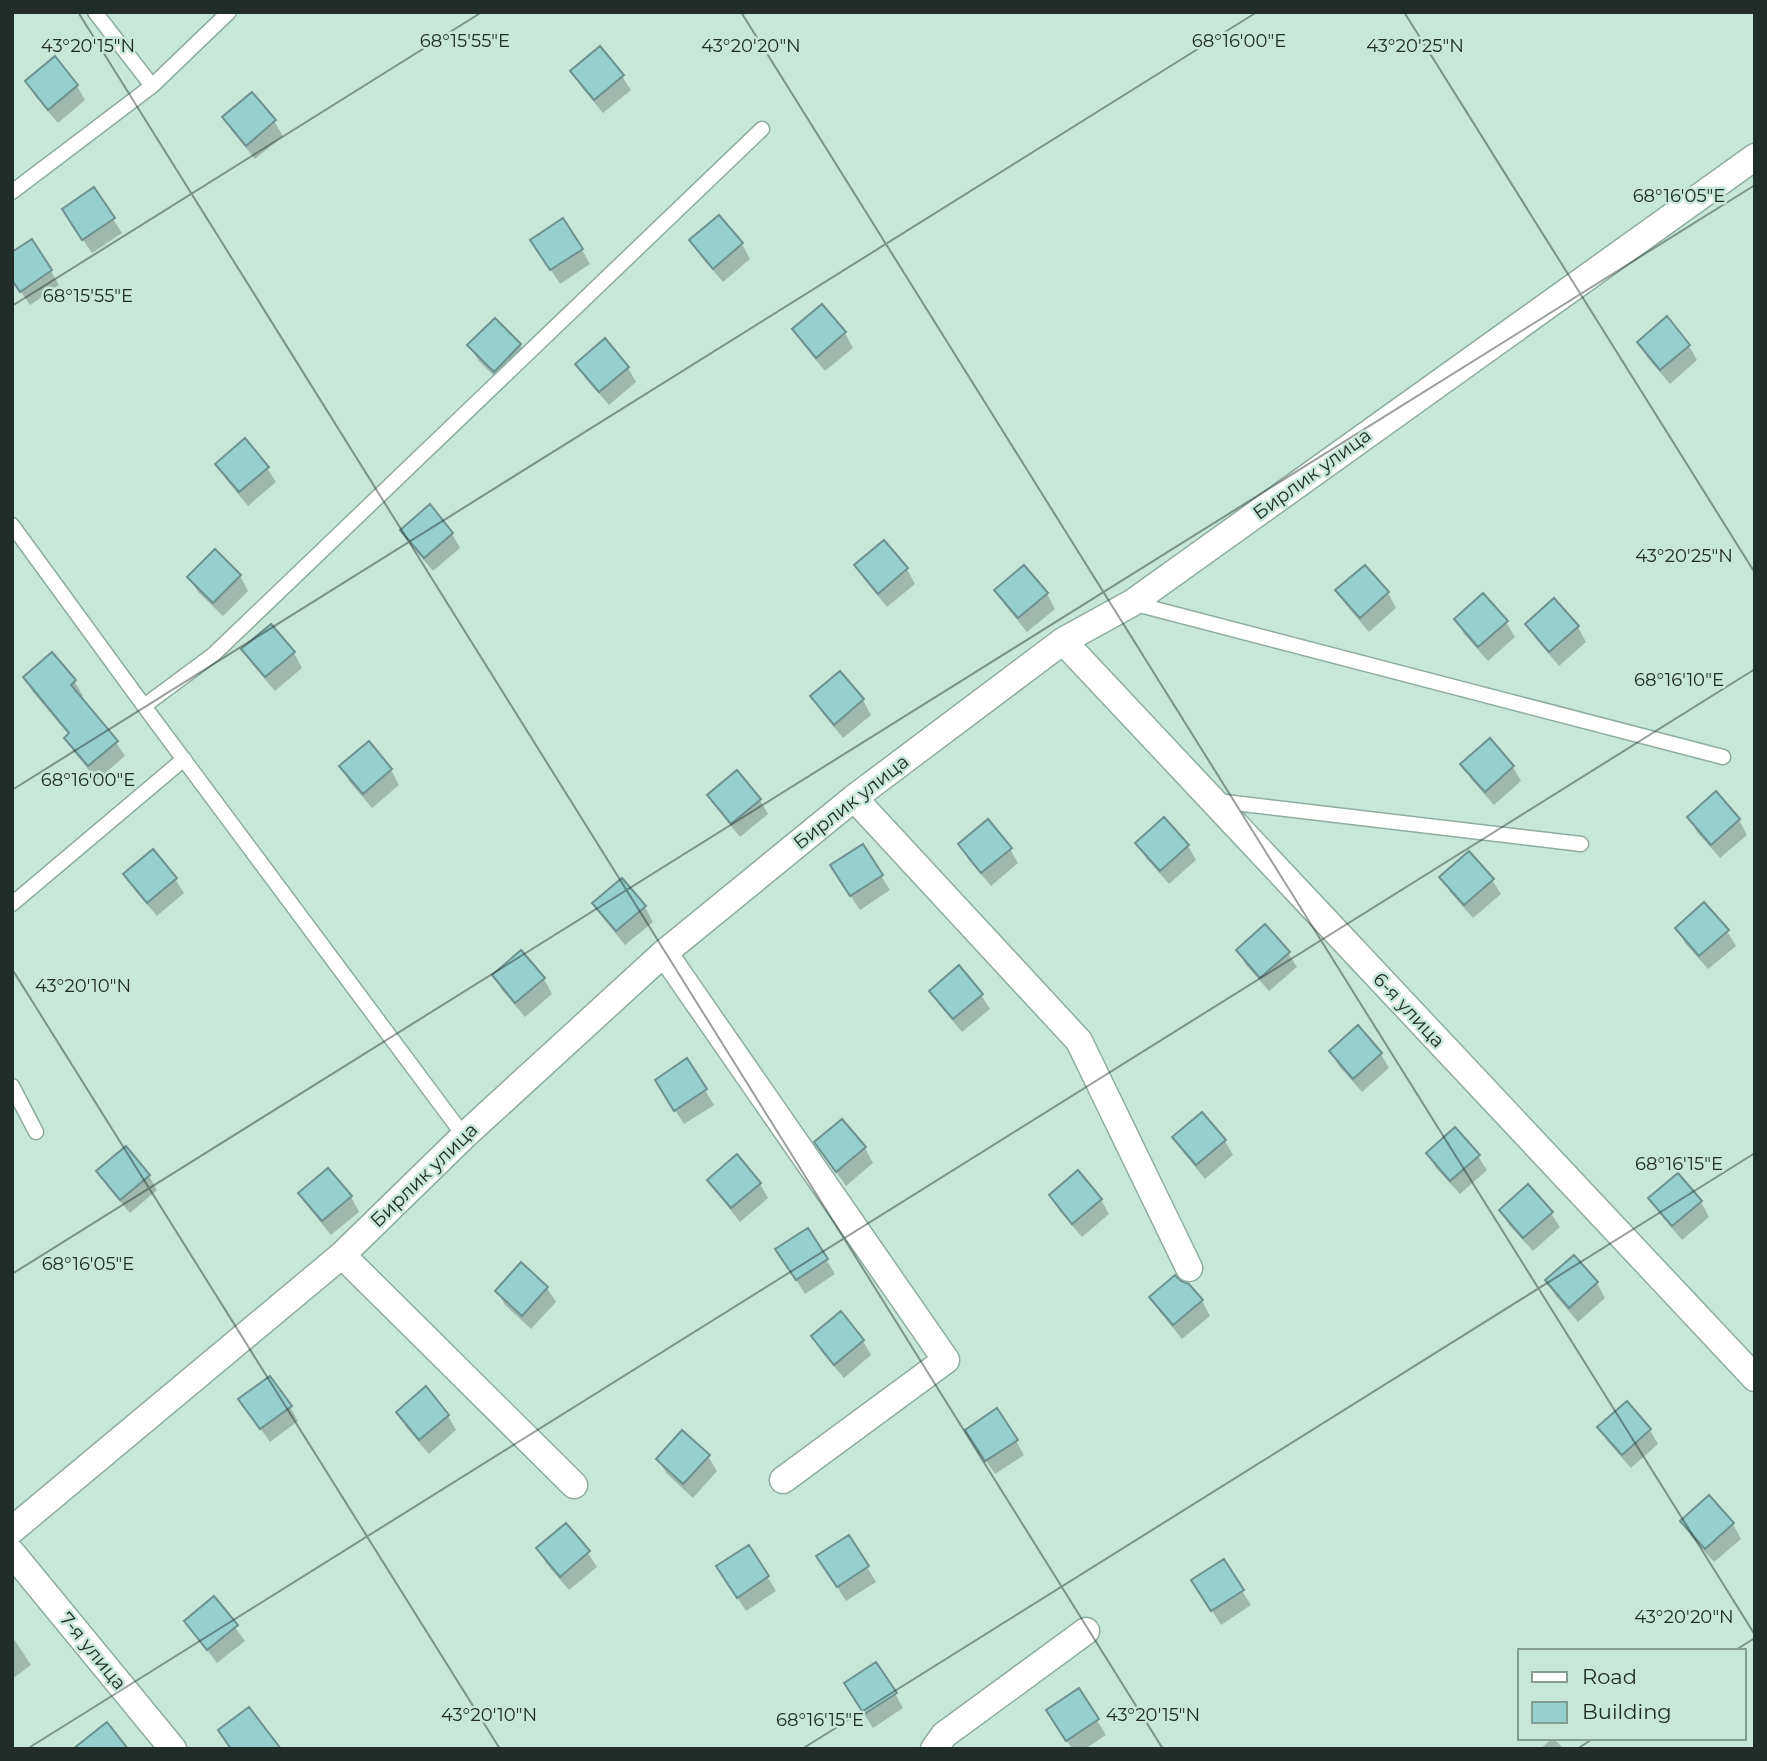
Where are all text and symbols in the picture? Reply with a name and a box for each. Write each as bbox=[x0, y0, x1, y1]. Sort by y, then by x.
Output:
text: 68°15'55"E bbox=[420, 30, 510, 52]
text: 68°16'00"E bbox=[1192, 30, 1286, 52]
text: 43°20'15"N bbox=[41, 35, 135, 57]
text: 43°20'20"N bbox=[701, 35, 801, 57]
text: 43°20'25"N bbox=[1366, 35, 1464, 57]
text: 68°16'05"E bbox=[1633, 185, 1725, 207]
text: 68°15'55"E bbox=[43, 285, 133, 307]
street label: Бирлик улица bbox=[1249, 423, 1375, 525]
text: 43°20'25"N bbox=[1635, 545, 1733, 567]
text: 68°16'10"E bbox=[1634, 669, 1724, 691]
street label: Бирлик улица bbox=[789, 750, 913, 854]
text: 68°16'00"E bbox=[41, 769, 135, 791]
street label: 6-я улица bbox=[1368, 968, 1450, 1052]
text: 43°20'10"N bbox=[35, 975, 131, 997]
street label: Бирлик улица bbox=[366, 1118, 482, 1232]
text: 68°16'15"E bbox=[1635, 1153, 1723, 1175]
text: 68°16'05"E bbox=[42, 1253, 134, 1275]
text: 43°20'20"N bbox=[1634, 1606, 1734, 1628]
street label: 7-я улица bbox=[55, 1608, 131, 1694]
legend bbox=[1518, 1649, 1746, 1740]
text: Road bbox=[1582, 1664, 1637, 1689]
text: Building bbox=[1582, 1699, 1672, 1724]
text: 43°20'10"N bbox=[441, 1704, 537, 1726]
text: 43°20'15"N bbox=[1106, 1704, 1200, 1726]
text: 68°16'15"E bbox=[776, 1709, 864, 1731]

